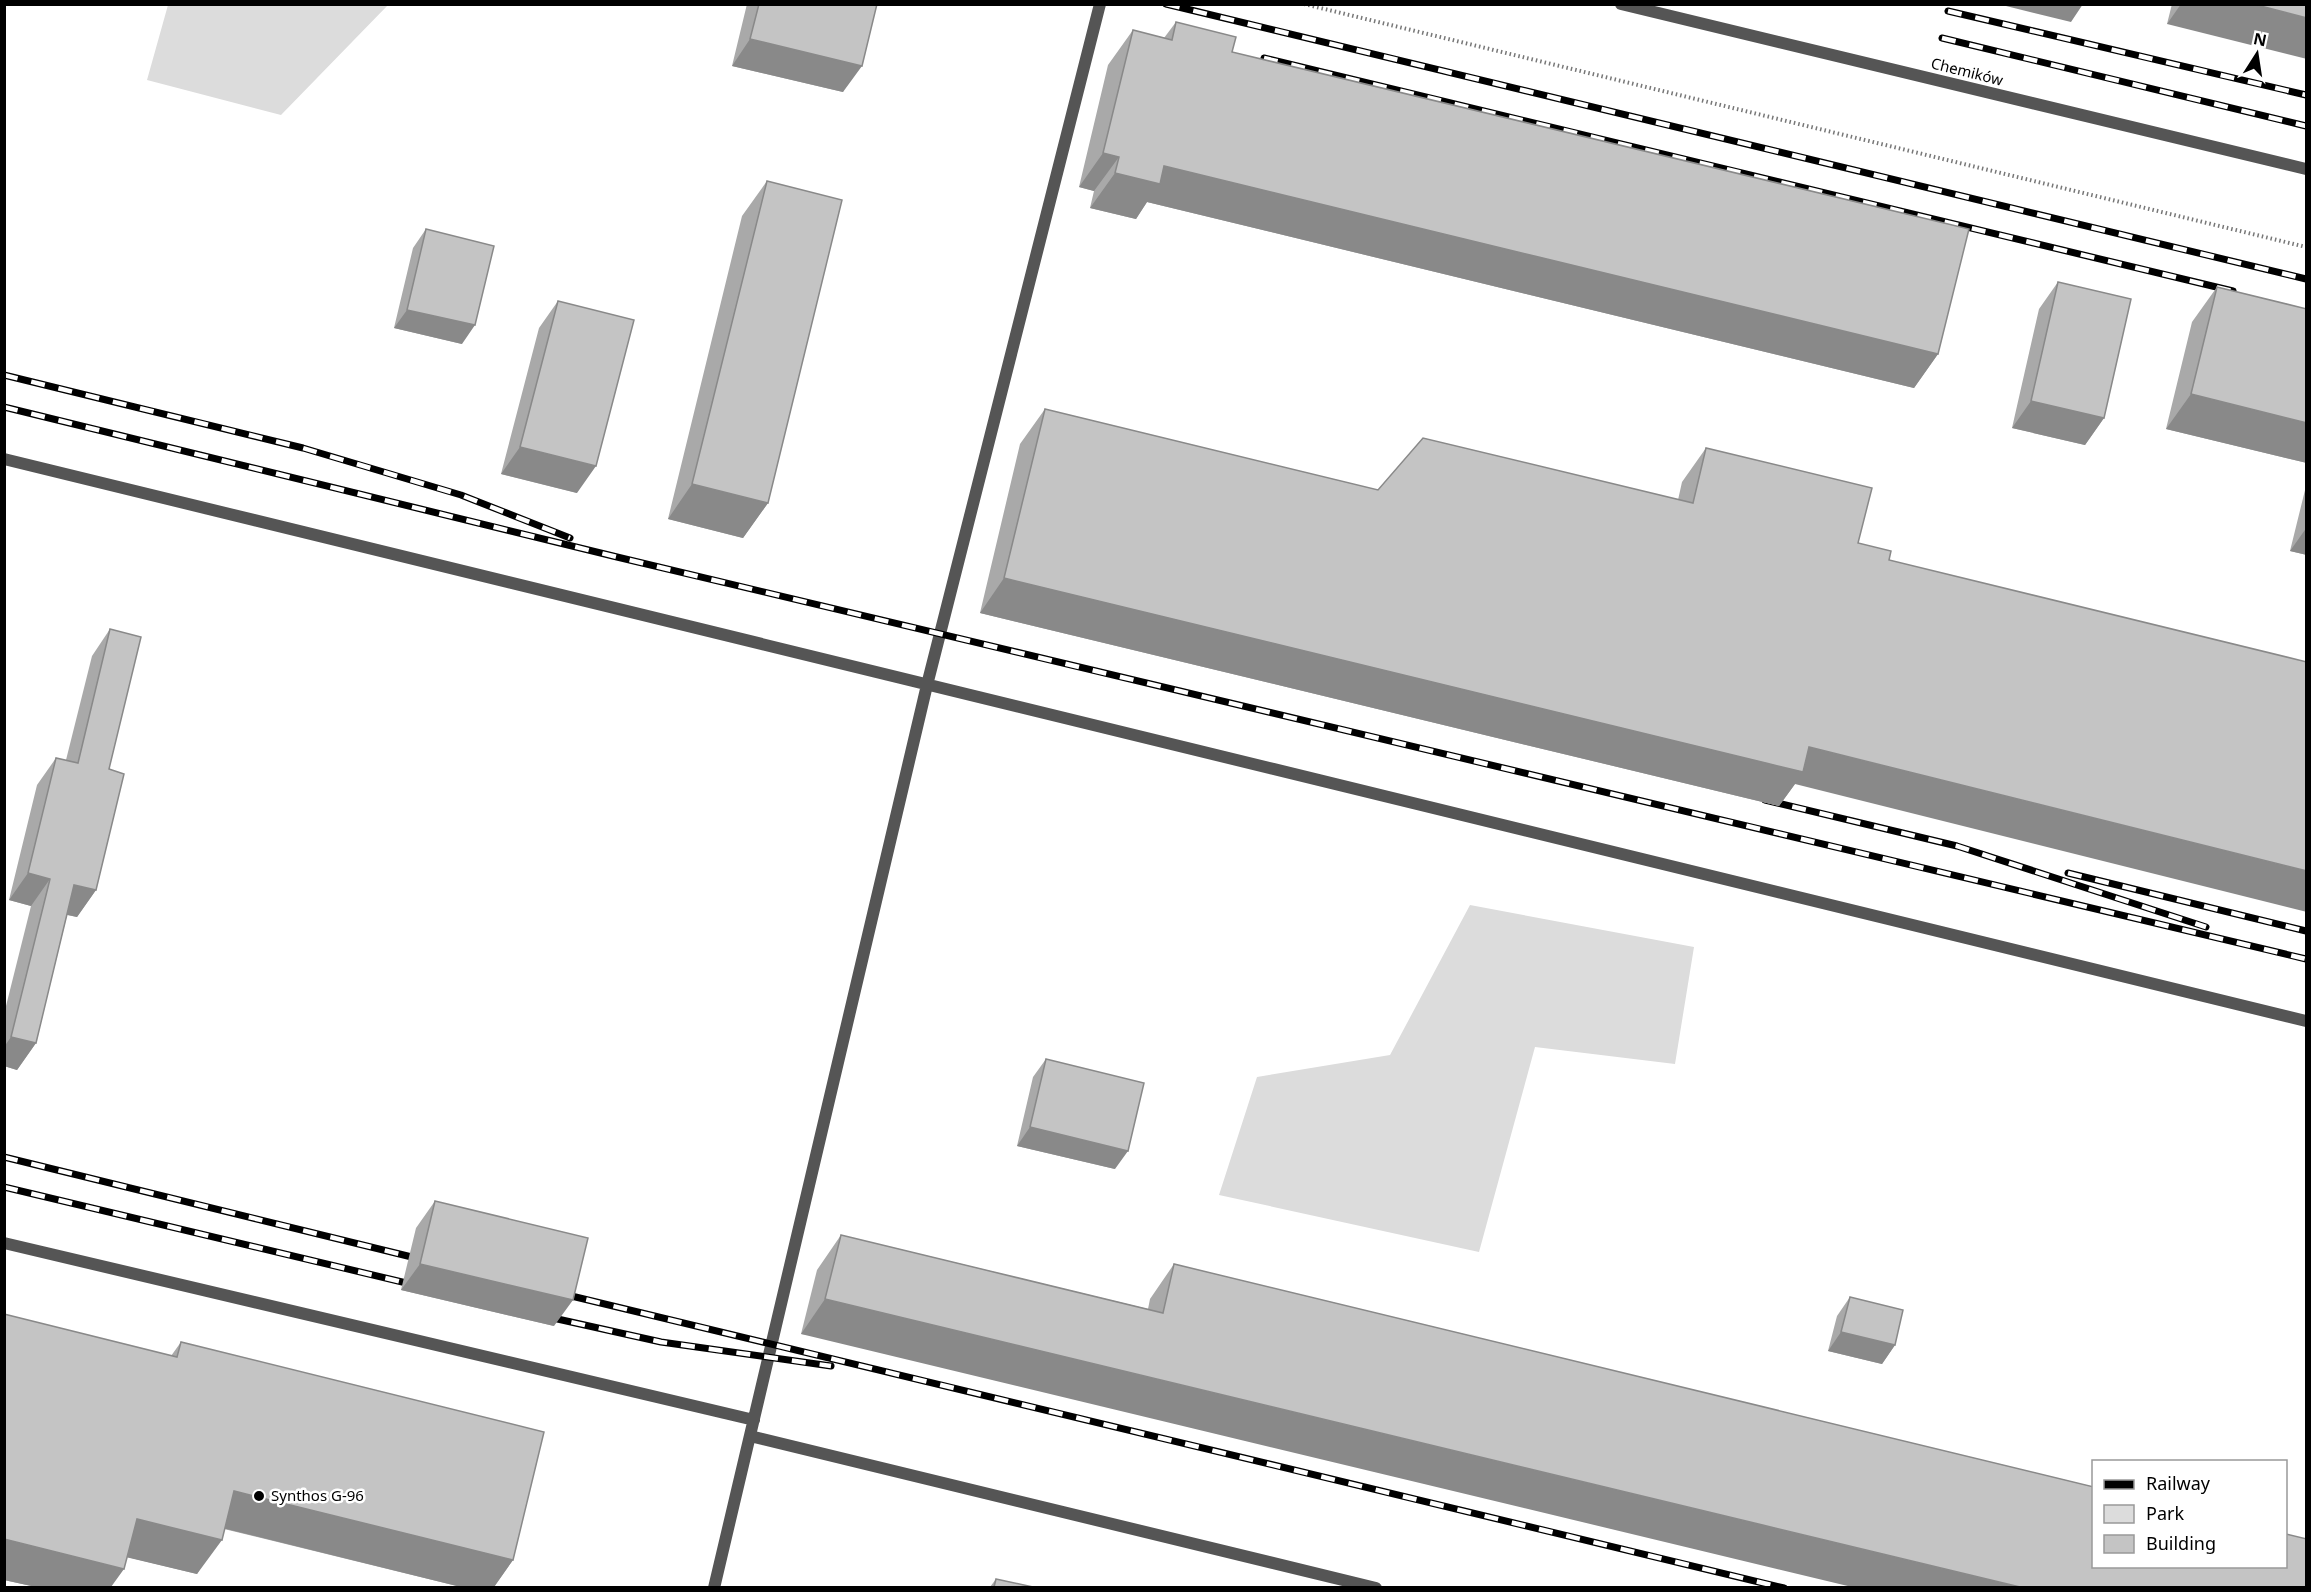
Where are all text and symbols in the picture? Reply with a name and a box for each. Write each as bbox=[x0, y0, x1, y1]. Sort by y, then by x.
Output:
north arrow bbox=[2227, 24, 2287, 84]
text: N bbox=[2251, 27, 2269, 51]
street label: Chemików bbox=[1929, 52, 2006, 90]
legend bbox=[2092, 1460, 2287, 1568]
text: Railway bbox=[2146, 1471, 2211, 1495]
place label: Synthos G-96 bbox=[271, 1485, 364, 1505]
marker: Synthos G-96 bbox=[252, 1489, 266, 1503]
text: Park bbox=[2146, 1501, 2184, 1525]
text: Building bbox=[2146, 1531, 2216, 1555]

